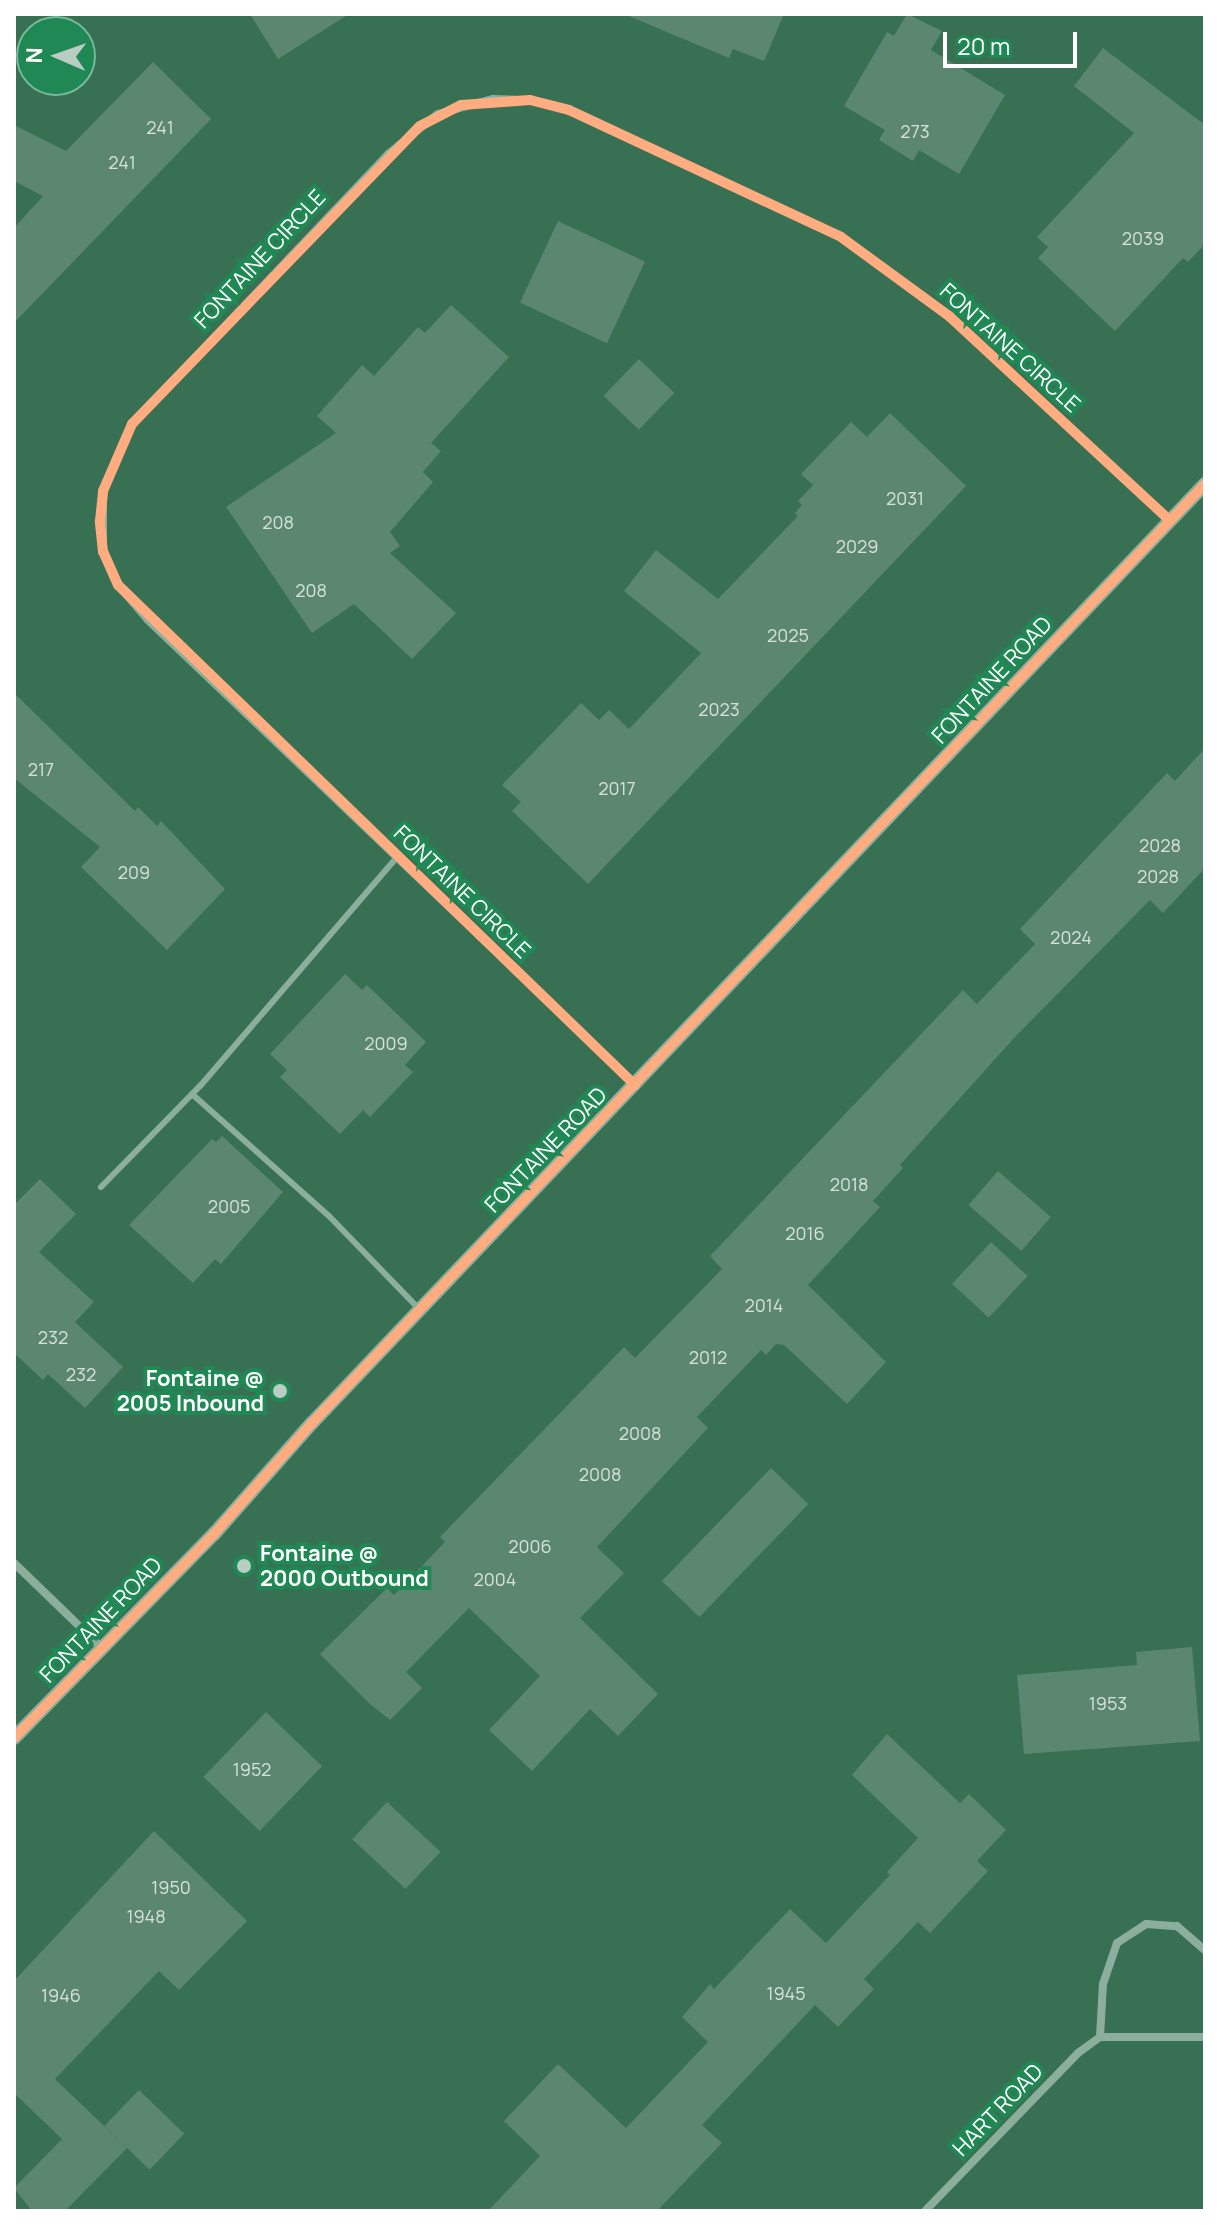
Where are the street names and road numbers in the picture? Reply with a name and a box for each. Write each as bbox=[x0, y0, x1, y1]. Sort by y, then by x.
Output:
street label: FONTAINE CIRCLE bbox=[189, 184, 331, 334]
street label: FONTAINE CIRCLE bbox=[934, 278, 1086, 418]
street label: FONTAINE ROAD bbox=[926, 611, 1058, 749]
street label: FONTAINE CIRCLE bbox=[388, 820, 536, 964]
street label: FONTAINE ROAD bbox=[480, 1082, 612, 1218]
street label: FONTAINE ROAD bbox=[35, 1552, 167, 1688]
street label: HART ROAD bbox=[947, 2058, 1049, 2162]

